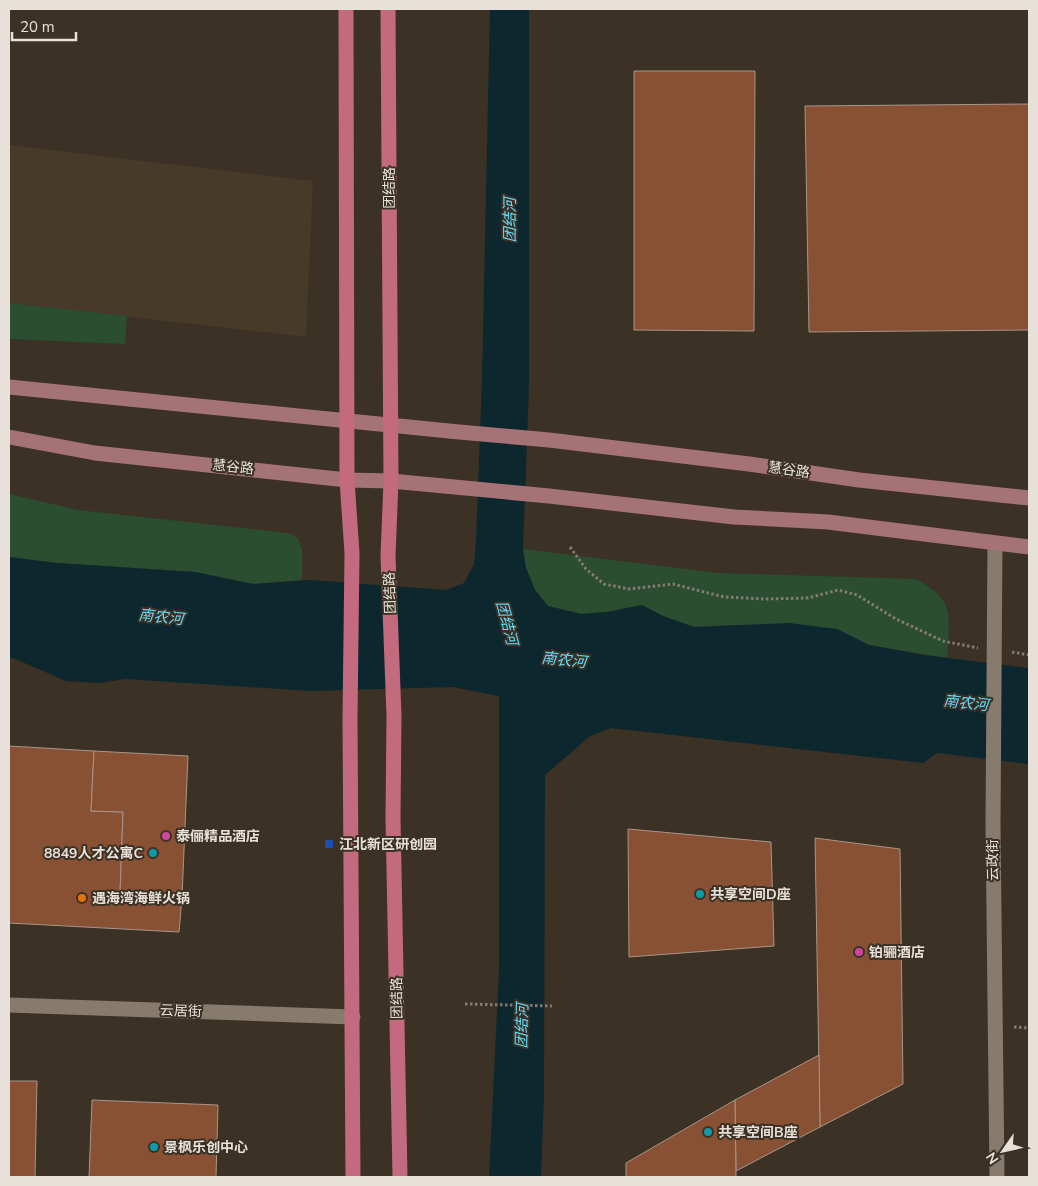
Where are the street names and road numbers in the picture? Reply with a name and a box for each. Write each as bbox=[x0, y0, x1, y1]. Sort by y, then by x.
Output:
street label: 团结路 bbox=[380, 167, 399, 209]
street label: 慧谷路 bbox=[211, 455, 255, 479]
street label: 慧谷路 bbox=[767, 458, 811, 482]
street label: 团结路 bbox=[380, 572, 400, 614]
street label: 云政街 bbox=[983, 839, 1003, 881]
street label: 团结路 bbox=[387, 977, 407, 1019]
street label: 云居街 bbox=[160, 1001, 202, 1021]

